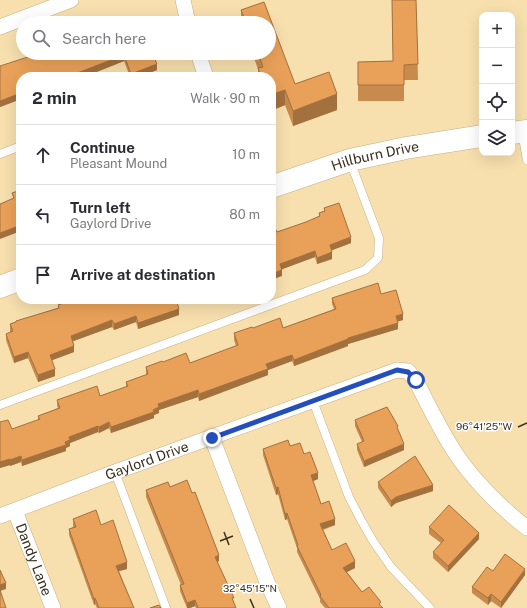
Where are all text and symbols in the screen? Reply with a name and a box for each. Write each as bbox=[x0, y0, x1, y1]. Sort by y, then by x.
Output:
map controls bbox=[479, 12, 515, 156]
button: + bbox=[479, 12, 515, 48]
search box bbox=[16, 16, 276, 60]
icon: search bbox=[30, 27, 52, 49]
text: Search here bbox=[62, 30, 146, 47]
button: − bbox=[479, 48, 515, 84]
button: locate bbox=[479, 84, 515, 120]
text: 2 min bbox=[32, 88, 77, 108]
text: Walk · 90 m bbox=[190, 91, 260, 106]
button: layers bbox=[479, 120, 515, 156]
street label: Hillburn Drive bbox=[329, 138, 420, 174]
text: Continue bbox=[70, 139, 135, 156]
icon: ahead bbox=[32, 144, 54, 166]
text: 10 m bbox=[232, 147, 260, 162]
text: Pleasant Mound bbox=[70, 156, 167, 171]
text: Turn left bbox=[70, 199, 131, 216]
icon: left bbox=[32, 204, 54, 226]
text: 80 m bbox=[229, 207, 260, 222]
text: Gaylord Drive bbox=[70, 216, 151, 231]
icon: arrive bbox=[32, 264, 54, 286]
text: Arrive at destination bbox=[70, 266, 215, 283]
route start bbox=[407, 371, 425, 389]
text: 96°41'25"W bbox=[456, 420, 512, 432]
route end bbox=[203, 429, 221, 447]
street label: Gaylord Drive bbox=[103, 438, 191, 483]
street label: Dandy Lane bbox=[13, 521, 55, 598]
text: 32°45'15"N bbox=[223, 582, 277, 594]

